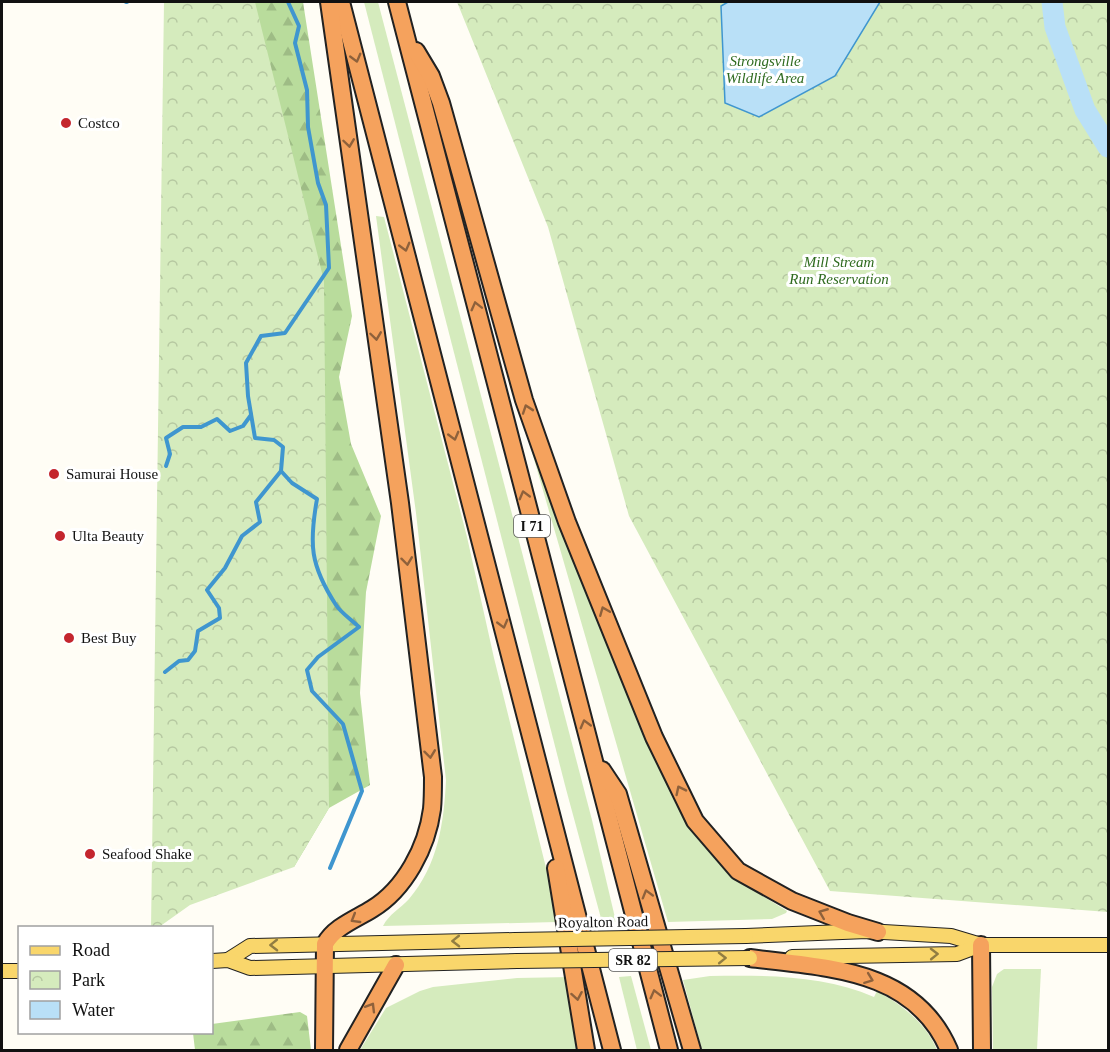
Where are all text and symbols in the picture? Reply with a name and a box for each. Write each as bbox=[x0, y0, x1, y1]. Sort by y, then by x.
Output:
one-way arrow bbox=[348, 53, 361, 63]
park label: Strongsville Wildlife Area bbox=[726, 53, 804, 86]
place label: Costco bbox=[78, 115, 120, 131]
marker: Costco bbox=[59, 116, 73, 130]
one-way arrow bbox=[342, 138, 354, 147]
one-way arrow bbox=[397, 242, 410, 252]
park label: Mill Stream Run Reservation bbox=[788, 254, 889, 287]
one-way arrow bbox=[470, 301, 483, 311]
one-way arrow bbox=[370, 331, 382, 340]
one-way arrow bbox=[521, 404, 534, 415]
one-way arrow bbox=[446, 430, 459, 440]
place label: Samurai House bbox=[66, 466, 158, 482]
marker: Samurai House bbox=[47, 467, 61, 481]
one-way arrow bbox=[518, 490, 531, 500]
road number: I 71 bbox=[514, 515, 550, 537]
place label: Ulta Beauty bbox=[72, 528, 145, 544]
marker: Ulta Beauty bbox=[53, 529, 67, 543]
one-way arrow bbox=[400, 556, 413, 565]
one-way arrow bbox=[599, 606, 611, 617]
one-way arrow bbox=[495, 619, 508, 629]
place label: Best Buy bbox=[81, 630, 137, 646]
marker: Best Buy bbox=[62, 631, 76, 645]
one-way arrow bbox=[580, 719, 592, 730]
one-way arrow bbox=[424, 750, 436, 759]
one-way arrow bbox=[676, 785, 688, 796]
place label: Seafood Shake bbox=[102, 846, 192, 862]
marker: Seafood Shake bbox=[83, 847, 97, 861]
one-way arrow bbox=[642, 889, 654, 899]
one-way arrow bbox=[818, 908, 829, 920]
one-way arrow bbox=[350, 912, 361, 923]
street label: Royalton Road bbox=[558, 913, 649, 931]
legend bbox=[18, 926, 213, 1034]
one-way arrow bbox=[452, 935, 461, 948]
one-way arrow bbox=[270, 939, 279, 951]
text: Road bbox=[72, 940, 110, 960]
one-way arrow bbox=[930, 948, 939, 960]
road number: SR 82 bbox=[609, 949, 657, 971]
one-way arrow bbox=[718, 952, 727, 965]
text: Park bbox=[72, 970, 105, 990]
one-way arrow bbox=[863, 971, 874, 984]
one-way arrow bbox=[650, 989, 662, 1000]
one-way arrow bbox=[571, 991, 583, 1001]
text: Water bbox=[72, 1000, 115, 1020]
one-way arrow bbox=[364, 1003, 375, 1013]

